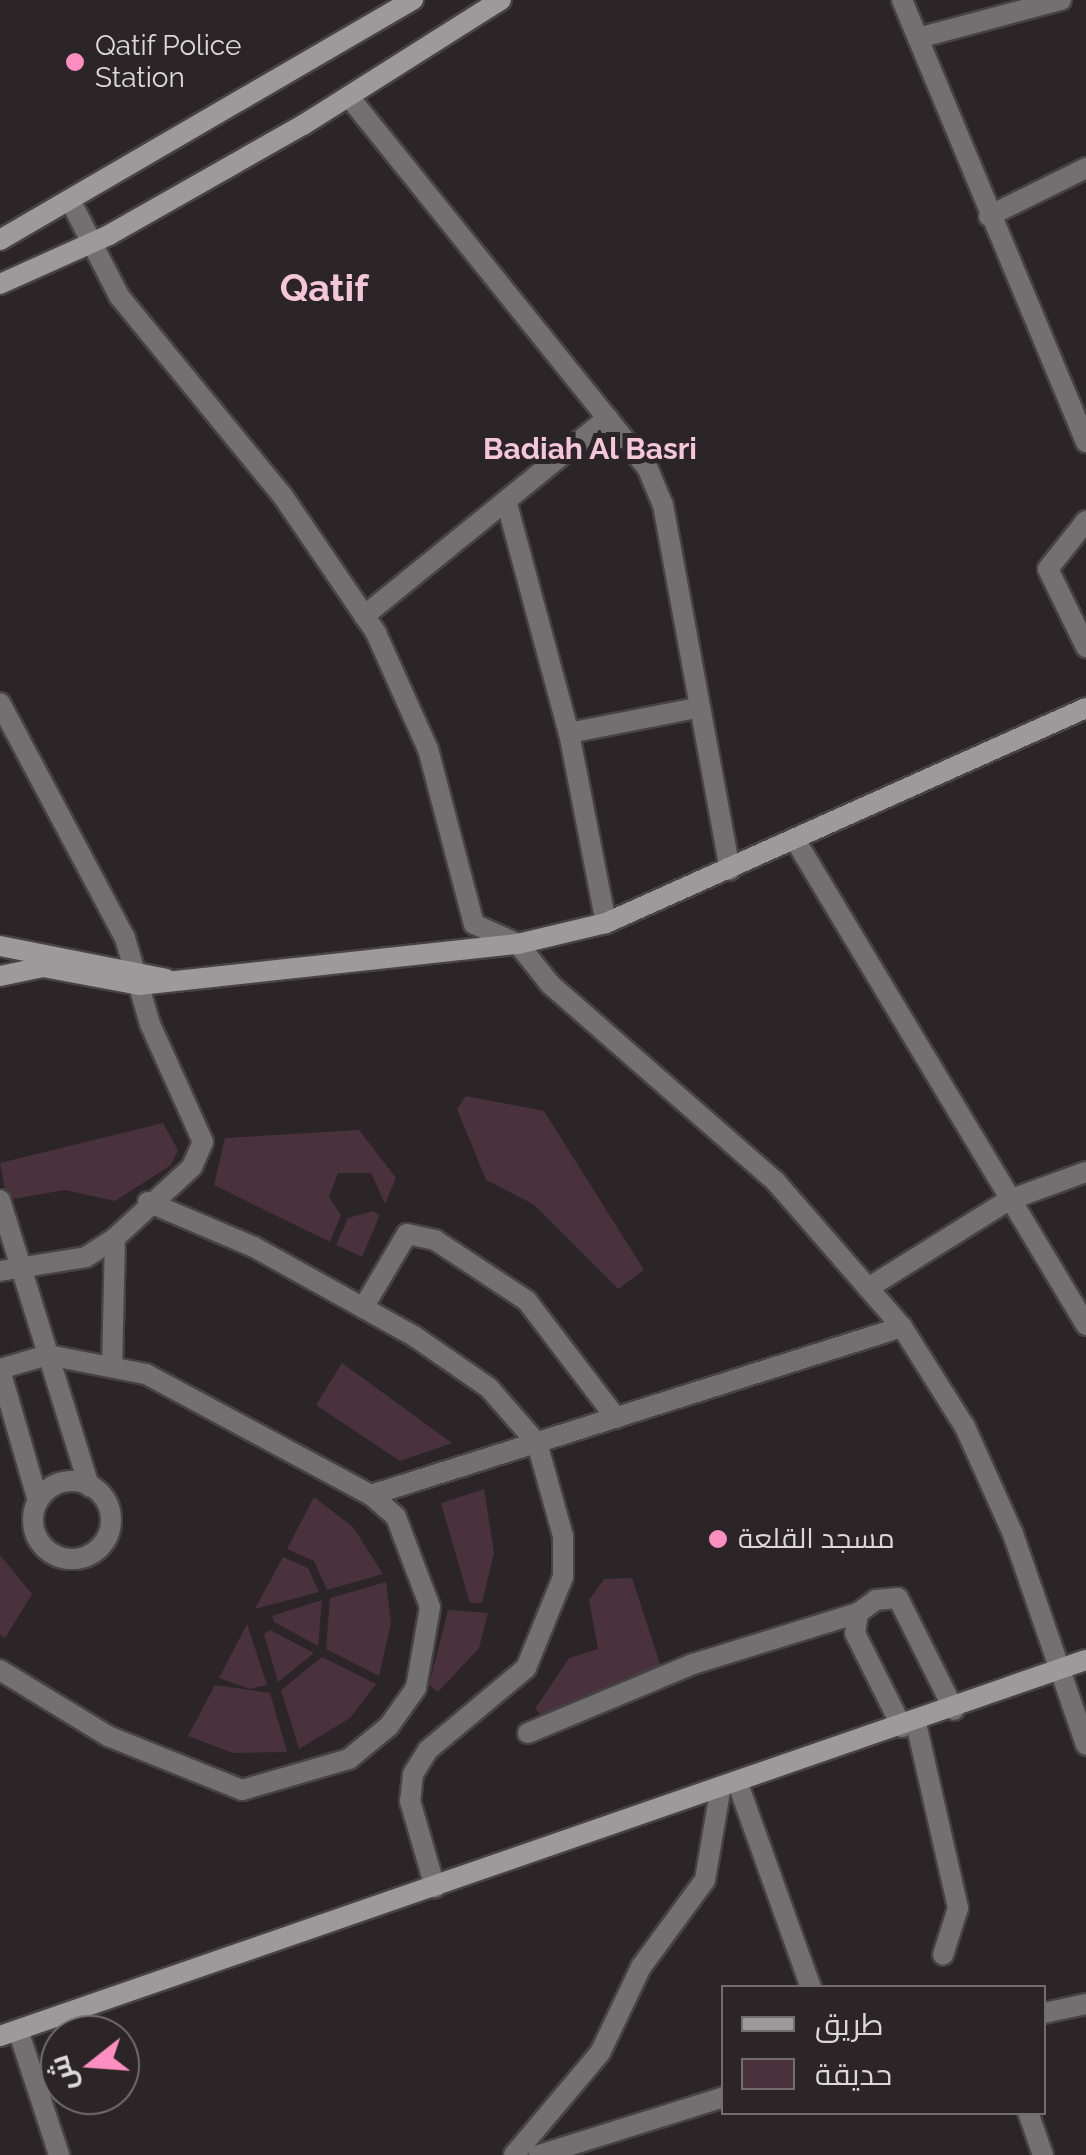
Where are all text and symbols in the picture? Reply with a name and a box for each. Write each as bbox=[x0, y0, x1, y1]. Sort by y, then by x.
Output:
place label: Qatif Police Station bbox=[95, 29, 242, 95]
marker: Qatif Police Station bbox=[64, 51, 86, 73]
district label: Qatif bbox=[280, 265, 368, 311]
district label: Badiah Al Basri bbox=[482, 431, 698, 467]
place label: مسجد القلعة bbox=[738, 1522, 895, 1556]
marker: مسجد القلعة bbox=[707, 1528, 729, 1550]
legend bbox=[721, 1985, 1046, 2115]
text: طريق bbox=[815, 2007, 884, 2042]
north arrow bbox=[40, 2015, 140, 2115]
text: ش bbox=[42, 2051, 84, 2095]
text: حديقة bbox=[815, 2057, 892, 2092]

